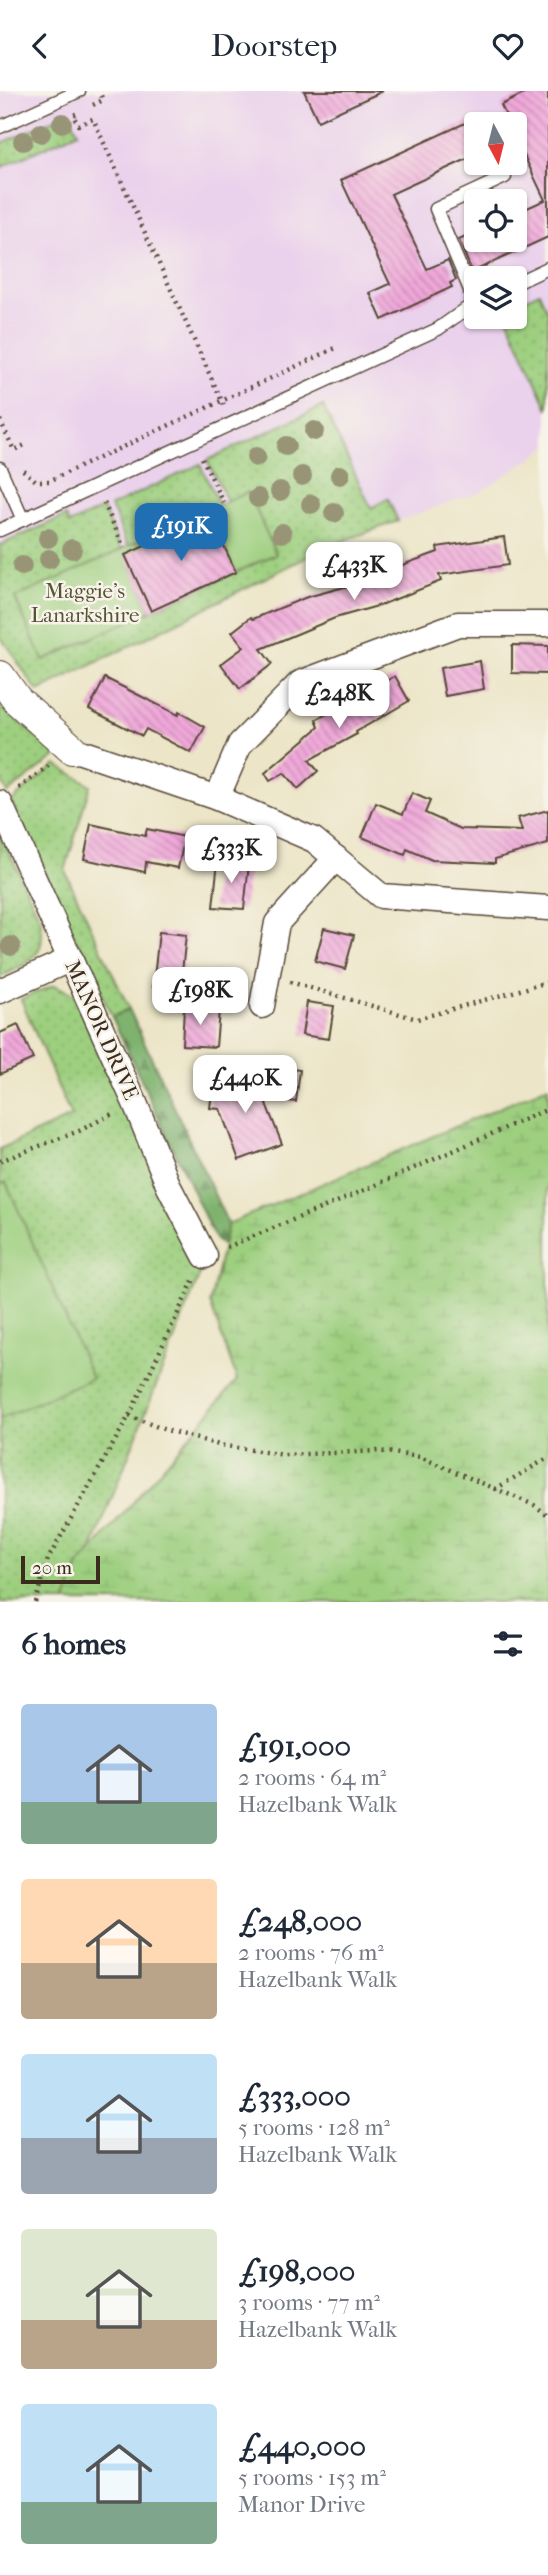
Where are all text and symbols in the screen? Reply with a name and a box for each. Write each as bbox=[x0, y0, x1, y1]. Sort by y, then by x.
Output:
icon: back bbox=[21, 27, 59, 65]
text: Doorstep bbox=[211, 27, 337, 64]
icon: heart bbox=[489, 27, 527, 65]
north arrow bbox=[464, 112, 527, 175]
map controls bbox=[464, 112, 527, 329]
button: locate bbox=[464, 189, 527, 252]
button: layers bbox=[464, 266, 527, 329]
pin: £191K bbox=[132, 503, 230, 563]
text: £191K bbox=[151, 512, 211, 539]
pin: £433K bbox=[305, 543, 403, 602]
text: £433K bbox=[322, 551, 386, 578]
park label: Maggie's Lanarkshire bbox=[31, 579, 139, 627]
pin: £248K bbox=[290, 671, 388, 730]
text: £248K bbox=[304, 679, 374, 706]
pin: £333K bbox=[182, 825, 280, 885]
text: £333K bbox=[201, 834, 261, 861]
street label: MANOR DRIVE bbox=[60, 956, 144, 1104]
pin: £198K bbox=[151, 967, 249, 1027]
text: £198K bbox=[168, 976, 232, 1003]
pin: £440K bbox=[196, 1055, 294, 1115]
text: £440K bbox=[209, 1064, 281, 1091]
scale bar bbox=[21, 1553, 100, 1585]
text: 20 m bbox=[32, 1557, 72, 1579]
icon: filters bbox=[489, 1625, 527, 1663]
text: 6 homes bbox=[21, 1627, 126, 1662]
text: £191,000 bbox=[238, 1729, 351, 1764]
icon: home bbox=[77, 1732, 161, 1816]
text: 2 rooms · 64 m² bbox=[238, 1764, 386, 1791]
text: Hazelbank Walk bbox=[238, 1791, 397, 1818]
text: £248,000 bbox=[238, 1904, 362, 1939]
icon: home bbox=[77, 1907, 161, 1991]
text: 2 rooms · 76 m² bbox=[238, 1939, 384, 1966]
text: Hazelbank Walk bbox=[238, 1966, 397, 1993]
text: £333,000 bbox=[238, 2079, 351, 2114]
icon: home bbox=[77, 2082, 161, 2166]
text: 5 rooms · 128 m² bbox=[238, 2114, 390, 2141]
text: Hazelbank Walk bbox=[238, 2141, 397, 2168]
text: £198,000 bbox=[238, 2254, 355, 2289]
icon: home bbox=[77, 2257, 161, 2341]
text: 3 rooms · 77 m² bbox=[238, 2289, 380, 2316]
text: Hazelbank Walk bbox=[238, 2316, 397, 2343]
text: £440,000 bbox=[238, 2429, 366, 2464]
icon: home bbox=[77, 2432, 161, 2516]
text: 5 rooms · 153 m² bbox=[238, 2464, 386, 2491]
text: Manor Drive bbox=[238, 2491, 365, 2518]

